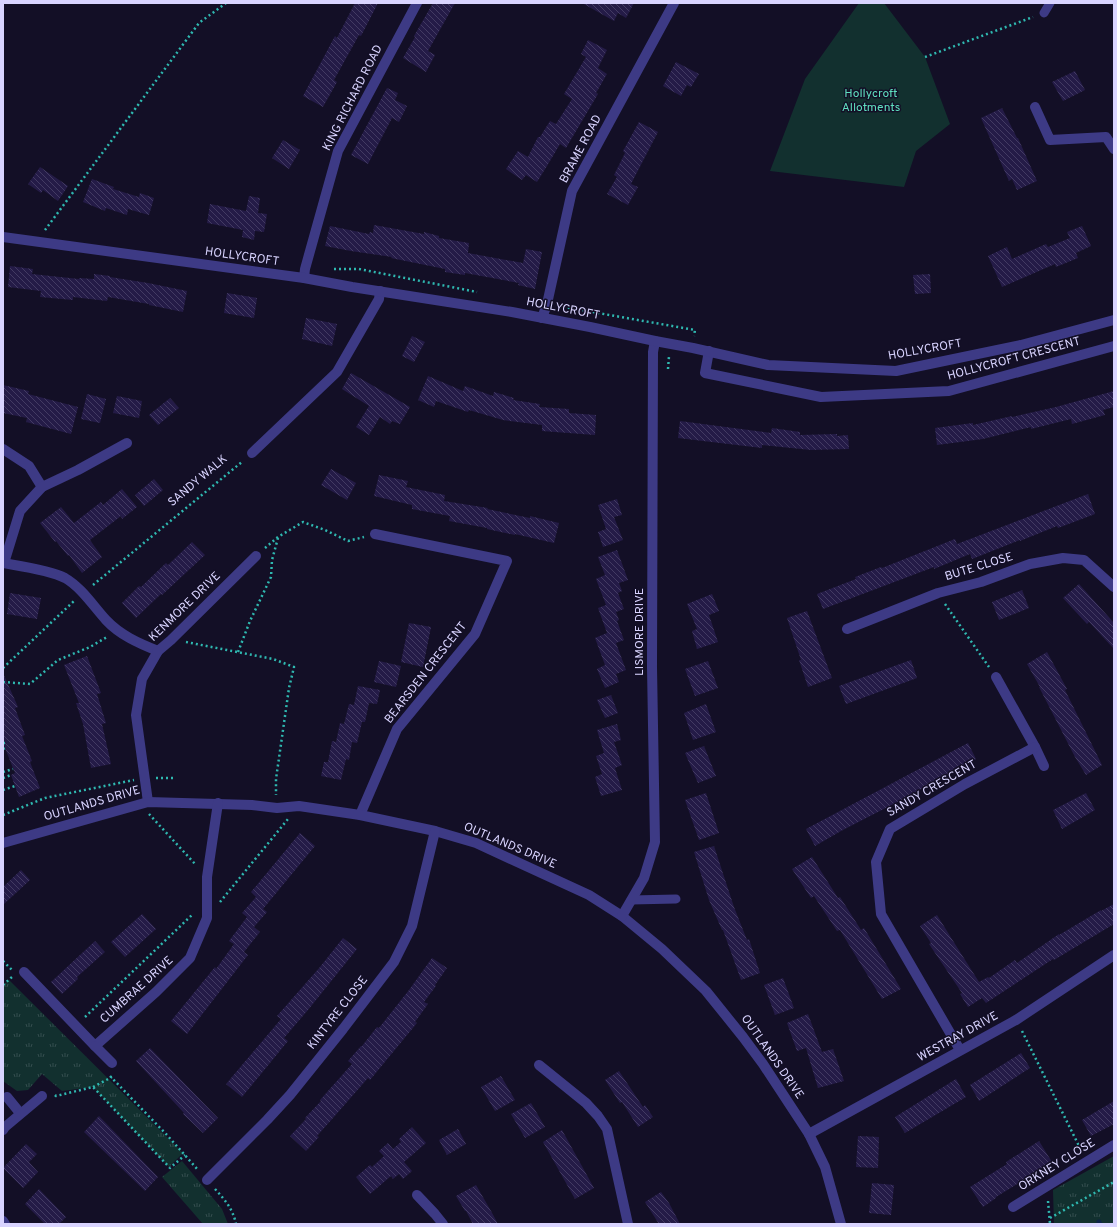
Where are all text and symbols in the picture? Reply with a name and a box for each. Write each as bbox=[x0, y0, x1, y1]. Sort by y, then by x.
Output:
street label: KING RICHARD ROAD bbox=[319, 42, 387, 154]
park label: Hollycroft Allotments bbox=[842, 86, 900, 116]
street label: BRAME ROAD bbox=[556, 112, 606, 186]
street label: HOLLYCROFT bbox=[204, 244, 280, 270]
street label: HOLLYCROFT bbox=[525, 294, 601, 324]
street label: HOLLYCROFT CRESCENT bbox=[946, 334, 1082, 384]
street label: HOLLYCROFT bbox=[887, 336, 963, 364]
street label: SANDY WALK bbox=[165, 451, 231, 510]
street label: BUTE CLOSE bbox=[943, 549, 1015, 585]
street label: KENMORE DRIVE bbox=[146, 569, 224, 645]
street label: LISMORE DRIVE bbox=[632, 588, 648, 676]
street label: BEARSDEN CRESCENT bbox=[381, 619, 471, 727]
street label: SANDY CRESCENT bbox=[884, 757, 980, 821]
street label: OUTLANDS DRIVE bbox=[42, 783, 142, 825]
street label: OUTLANDS DRIVE bbox=[461, 819, 559, 873]
street label: CUMBRAE DRIVE bbox=[97, 953, 177, 1027]
street label: KINTYRE CLOSE bbox=[304, 973, 372, 1053]
street label: WESTRAY DRIVE bbox=[915, 1008, 1001, 1066]
street label: OUTLANDS DRIVE bbox=[737, 1012, 807, 1102]
street label: ORKNEY CLOSE bbox=[1016, 1135, 1098, 1195]

